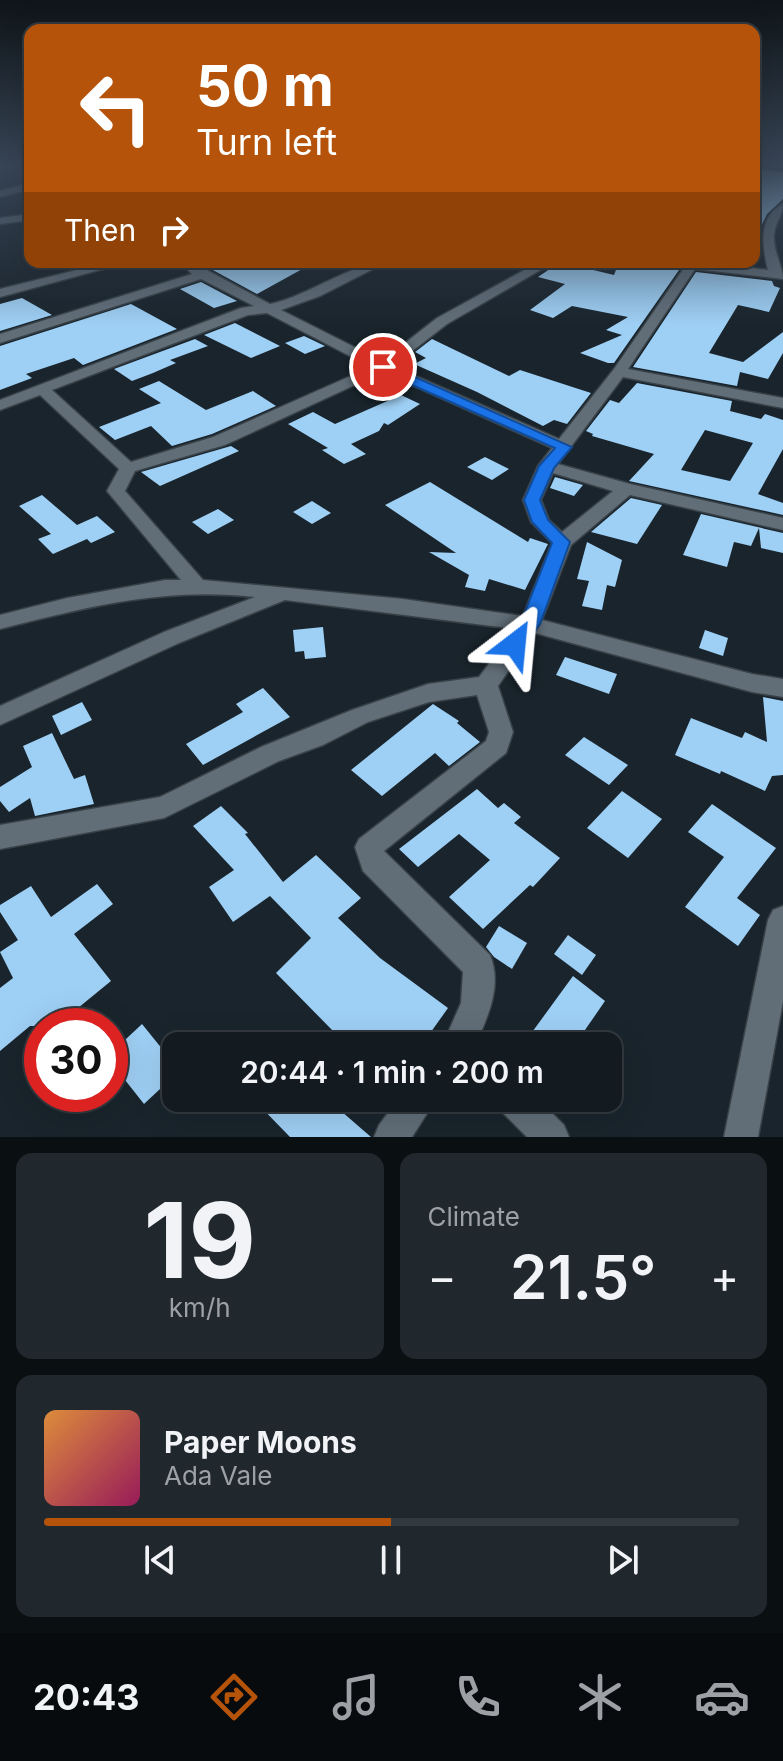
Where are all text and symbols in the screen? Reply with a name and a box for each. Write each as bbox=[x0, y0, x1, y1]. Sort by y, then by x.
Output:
text: 50 m bbox=[196, 52, 334, 120]
icon: left bbox=[64, 56, 168, 160]
text: Turn left bbox=[196, 120, 337, 164]
icon: right bbox=[152, 208, 196, 252]
text: Then bbox=[64, 212, 136, 248]
pin bbox=[349, 333, 417, 401]
icon: arrive bbox=[361, 345, 405, 389]
position arrow bbox=[473, 602, 557, 686]
speed limit sign: 30 bbox=[24, 1008, 128, 1112]
text: 20:44 · 1 min · 200 m bbox=[240, 1054, 544, 1090]
text: 19 bbox=[144, 1177, 256, 1303]
text: Climate bbox=[428, 1201, 520, 1232]
text: 21.5° bbox=[510, 1241, 656, 1313]
text: − bbox=[428, 1250, 457, 1304]
text: + bbox=[710, 1250, 739, 1304]
text: km/h bbox=[169, 1292, 231, 1323]
text: Paper Moons bbox=[164, 1424, 357, 1460]
text: Ada Vale bbox=[164, 1460, 272, 1491]
icon: previous bbox=[138, 1538, 182, 1582]
icon: pause bbox=[369, 1538, 413, 1582]
icon: next bbox=[601, 1538, 645, 1582]
icon: directions bbox=[206, 1669, 262, 1725]
icon: music bbox=[328, 1669, 384, 1725]
icon: phone bbox=[450, 1669, 506, 1725]
icon: climate bbox=[572, 1669, 628, 1725]
icon: car bbox=[694, 1669, 750, 1725]
text: 20:43 bbox=[33, 1675, 140, 1719]

